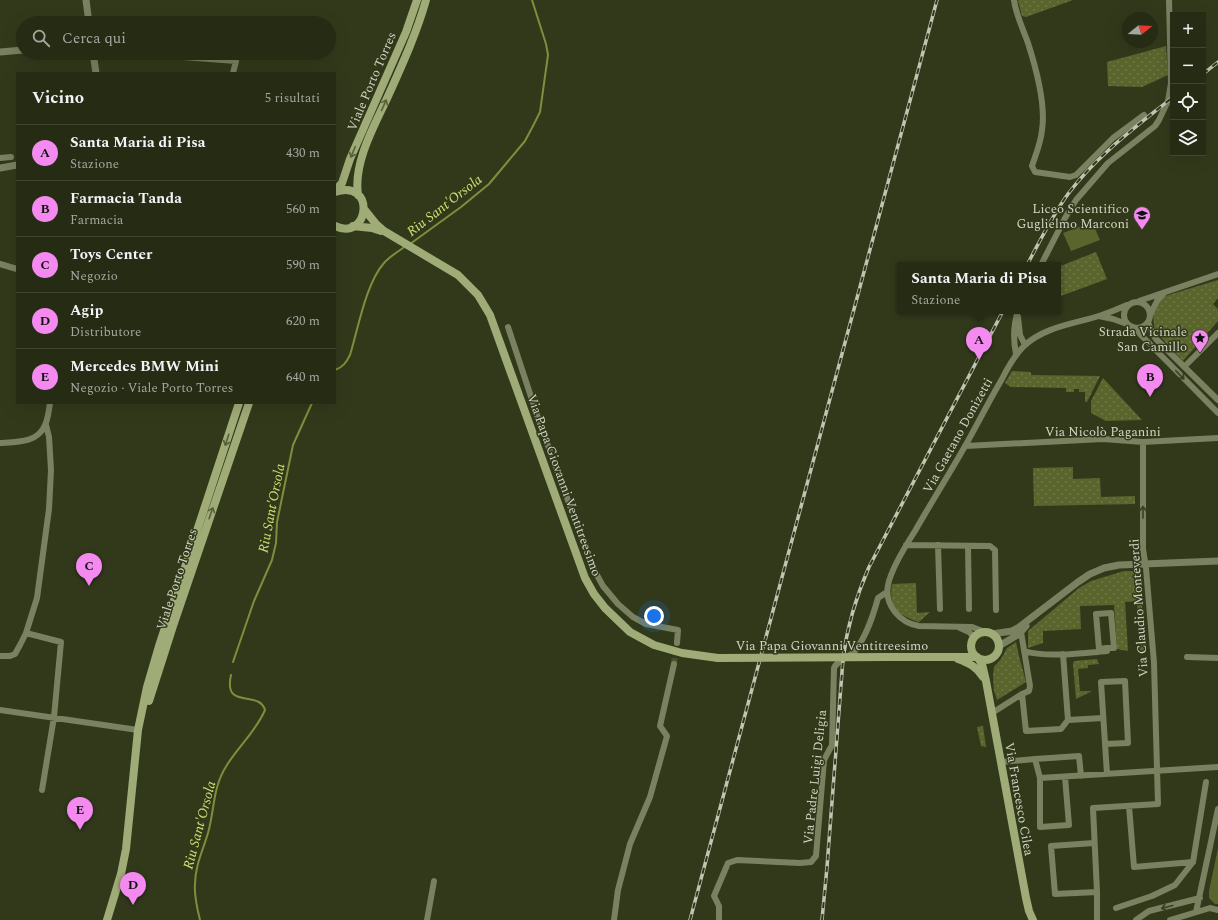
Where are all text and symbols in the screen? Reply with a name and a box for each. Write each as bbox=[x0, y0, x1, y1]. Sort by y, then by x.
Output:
north arrow bbox=[1122, 12, 1158, 48]
map controls bbox=[1170, 12, 1206, 156]
button: + bbox=[1170, 12, 1206, 48]
search box bbox=[16, 16, 336, 60]
icon: search bbox=[30, 27, 52, 49]
text: Cerca qui bbox=[62, 27, 126, 50]
street label: Viale Porto Torres bbox=[342, 29, 402, 134]
button: − bbox=[1170, 48, 1206, 84]
button: locate bbox=[1170, 84, 1206, 120]
text: Vicino bbox=[32, 85, 84, 111]
text: 5 risultati bbox=[265, 88, 320, 108]
one-way arrow bbox=[381, 99, 389, 111]
button: layers bbox=[1170, 120, 1206, 156]
text: Santa Maria di Pisa bbox=[70, 131, 205, 154]
text: A bbox=[40, 143, 50, 163]
text: 430 m bbox=[286, 143, 320, 163]
one-way arrow bbox=[349, 146, 357, 158]
text: Stazione bbox=[70, 154, 119, 174]
water label: Riu Sant'Orsola bbox=[402, 169, 487, 242]
text: Farmacia Tanda bbox=[70, 187, 182, 210]
text: B bbox=[40, 199, 50, 219]
text: 560 m bbox=[286, 199, 320, 219]
place label: Liceo Scientifico Guglielmo Marconi bbox=[1016, 199, 1129, 234]
school or university icon: Liceo Scientifico Guglielmo Marconi bbox=[1132, 205, 1152, 230]
text: Farmacia bbox=[70, 210, 123, 230]
text: Toys Center bbox=[70, 243, 152, 266]
text: C bbox=[40, 255, 50, 275]
text: 590 m bbox=[286, 255, 320, 275]
popup bbox=[897, 262, 1061, 314]
text: Negozio bbox=[70, 266, 118, 286]
text: Santa Maria di Pisa bbox=[911, 267, 1047, 290]
text: Stazione bbox=[911, 290, 960, 310]
text: Agip bbox=[70, 299, 103, 322]
text: D bbox=[40, 311, 50, 331]
text: 620 m bbox=[286, 311, 320, 331]
text: Distributore bbox=[70, 322, 141, 342]
place label: Strada Vicinale San Camillo bbox=[1099, 322, 1187, 357]
pin: A bbox=[966, 327, 992, 360]
place icon: Strada Vicinale San Camillo bbox=[1190, 328, 1210, 353]
text: Mercedes BMW Mini bbox=[70, 355, 219, 378]
pin: B bbox=[1137, 364, 1163, 397]
text: E bbox=[41, 367, 49, 387]
text: 640 m bbox=[286, 367, 320, 387]
one-way arrow bbox=[1175, 370, 1185, 380]
street label: Via Gaetano Donizetti bbox=[918, 374, 998, 497]
text: Negozio · Viale Porto Torres bbox=[70, 378, 233, 398]
street label: Via Papa Giovanni Ventitreesimo bbox=[522, 391, 606, 579]
street label: Via Nicolò Paganini bbox=[1045, 422, 1161, 442]
one-way arrow bbox=[223, 433, 230, 446]
water label: Riu Sant'Orsola bbox=[253, 462, 290, 555]
one-way arrow bbox=[1139, 506, 1147, 519]
one-way arrow bbox=[207, 507, 215, 519]
street label: Viale Porto Torres bbox=[151, 526, 203, 633]
street label: Via Claudio Monteverdi bbox=[1124, 538, 1154, 678]
pin: C bbox=[76, 553, 102, 586]
your location bbox=[644, 606, 664, 626]
street label: Via Papa Giovanni Ventitreesimo bbox=[736, 636, 928, 656]
street label: Via Padre Luigi Deligia bbox=[798, 708, 832, 845]
street label: Via Francesco Cilea bbox=[999, 741, 1039, 858]
water label: Riu Sant'Orsola bbox=[178, 779, 221, 872]
pin: E bbox=[67, 797, 93, 830]
pin: D bbox=[120, 872, 146, 905]
one-way arrow bbox=[1161, 903, 1174, 911]

